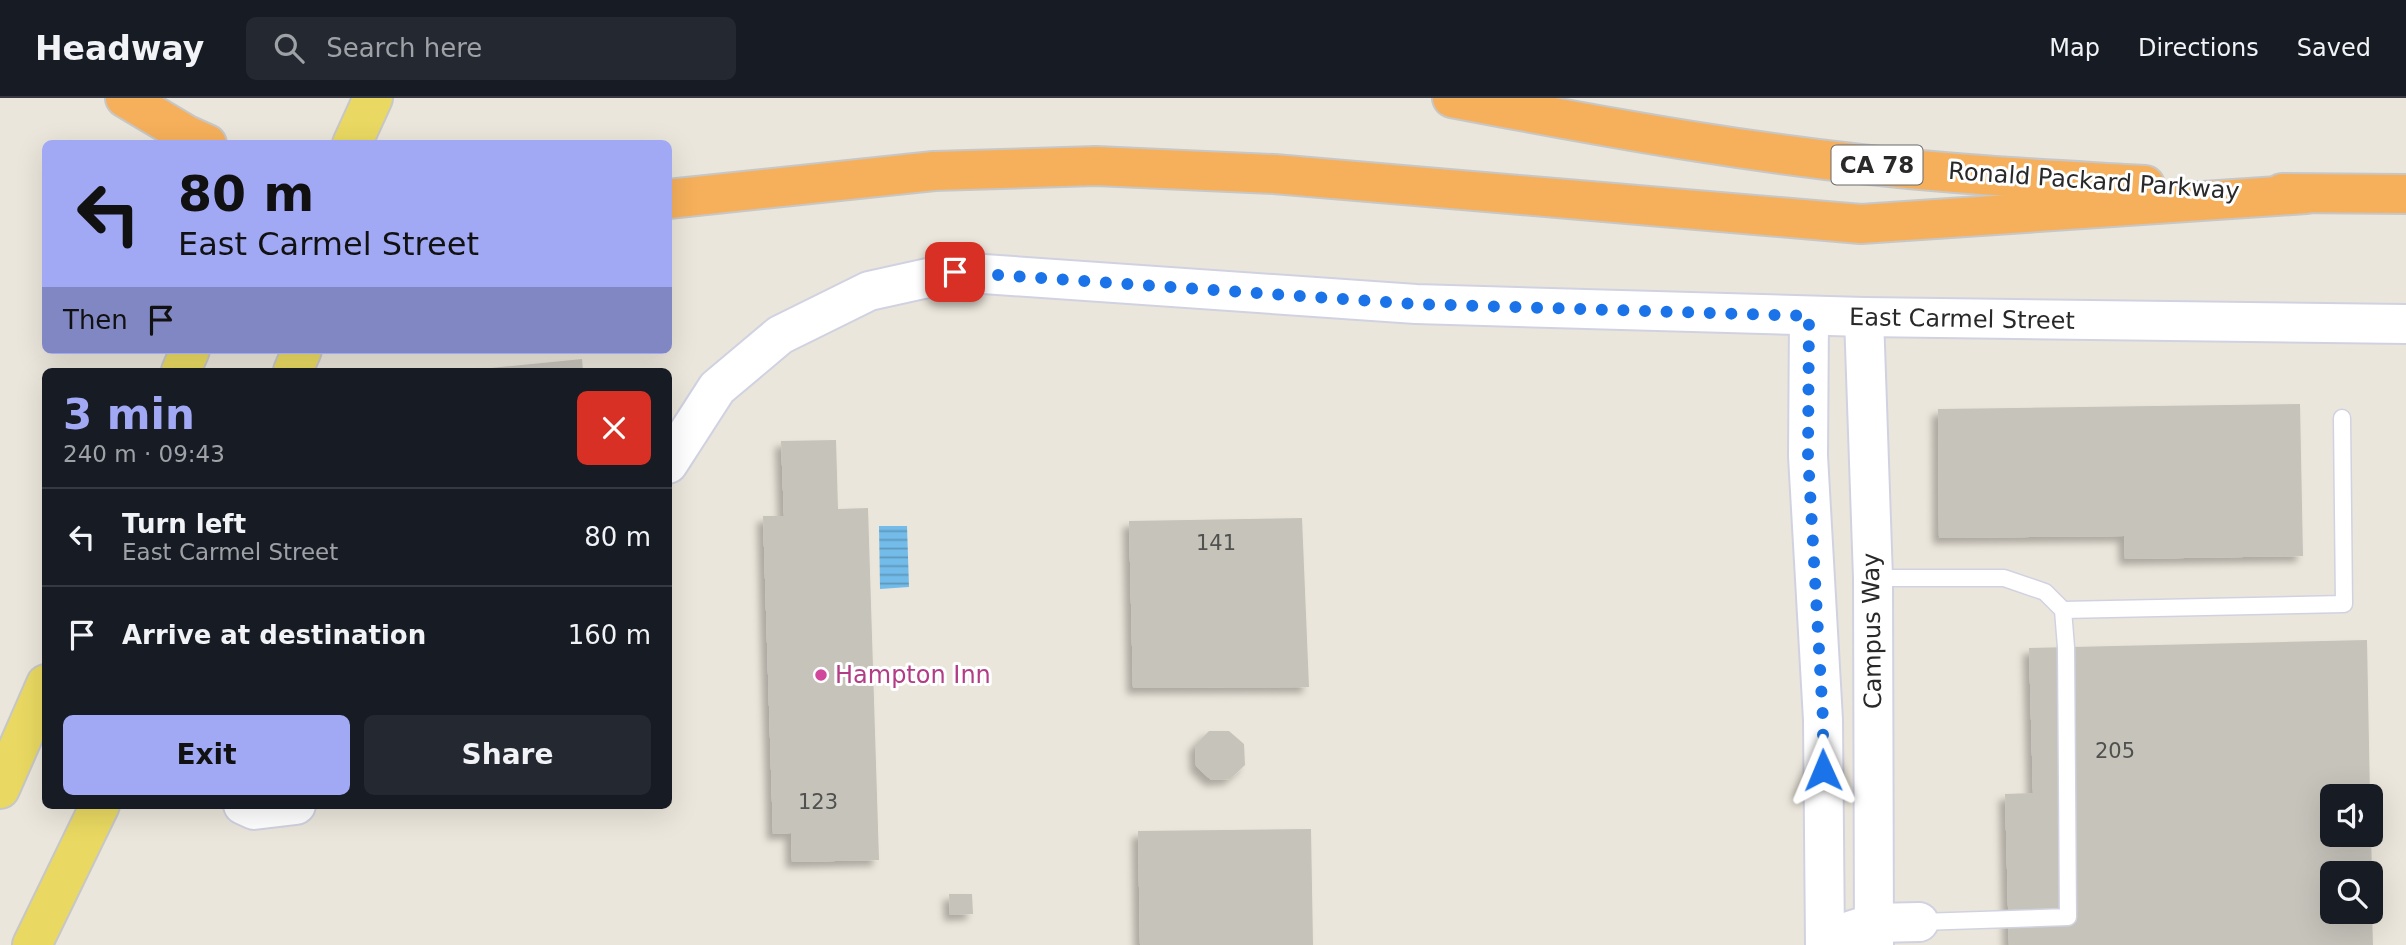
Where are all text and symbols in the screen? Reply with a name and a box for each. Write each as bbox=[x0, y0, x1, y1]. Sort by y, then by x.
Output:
search box bbox=[246, 17, 736, 80]
text: Headway bbox=[35, 29, 204, 68]
icon: search bbox=[270, 29, 308, 67]
text: Search here bbox=[326, 33, 482, 63]
text: Map bbox=[2049, 34, 2100, 62]
text: Directions bbox=[2138, 34, 2259, 62]
text: Saved bbox=[2297, 34, 2371, 62]
road number: CA 78 bbox=[1832, 146, 1923, 184]
street label: Ronald Packard Parkway bbox=[1947, 157, 2241, 205]
text: 80 m bbox=[178, 166, 314, 223]
icon: left bbox=[63, 168, 154, 259]
text: East Carmel Street bbox=[178, 225, 479, 263]
pin bbox=[925, 242, 985, 302]
icon: arrive bbox=[936, 253, 974, 291]
icon: arrive bbox=[142, 301, 180, 339]
street label: East Carmel Street bbox=[1849, 303, 2075, 335]
text: Then bbox=[63, 305, 128, 335]
text: 3 min bbox=[63, 390, 195, 439]
button: close bbox=[577, 391, 651, 465]
text: 240 m · 09:43 bbox=[63, 441, 225, 467]
text: Turn left bbox=[122, 509, 246, 539]
icon: left bbox=[63, 518, 101, 556]
text: 80 m bbox=[584, 522, 651, 552]
house number: 141 bbox=[1196, 531, 1236, 555]
text: East Carmel Street bbox=[122, 539, 338, 565]
street label: Campus Way bbox=[1857, 553, 1887, 709]
icon: arrive bbox=[63, 616, 101, 654]
text: Arrive at destination bbox=[122, 620, 426, 650]
text: 160 m bbox=[568, 620, 651, 650]
place label: Hampton Inn bbox=[835, 661, 991, 689]
marker: Hampton Inn bbox=[813, 667, 829, 683]
button: Exit bbox=[63, 715, 350, 795]
button: Share bbox=[364, 715, 651, 795]
position arrow bbox=[1786, 733, 1860, 807]
house number: 205 bbox=[2095, 739, 2135, 763]
map controls bbox=[2320, 784, 2383, 924]
button: sound bbox=[2320, 784, 2383, 847]
house number: 123 bbox=[798, 790, 838, 814]
button: search bbox=[2320, 861, 2383, 924]

